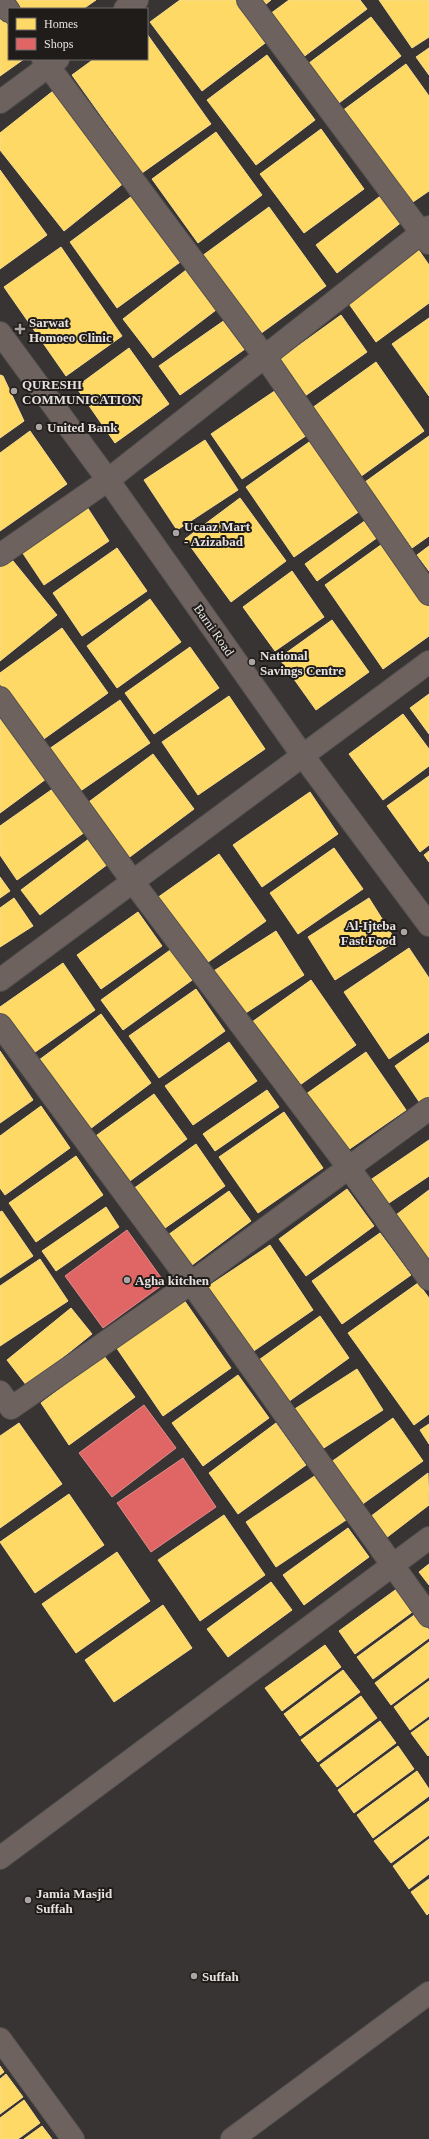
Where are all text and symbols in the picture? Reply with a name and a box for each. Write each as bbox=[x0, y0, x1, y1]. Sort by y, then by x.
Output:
legend bbox=[8, 8, 148, 60]
text: Homes bbox=[44, 17, 78, 31]
text: Shops bbox=[44, 37, 74, 51]
place label: Sarwat Homoeo Clinic bbox=[29, 315, 112, 345]
marker: Sarwat Homoeo Clinic bbox=[14, 323, 26, 335]
place label: QURESHI COMMUNICATION bbox=[22, 377, 142, 407]
marker: QURESHI COMMUNICATION bbox=[9, 386, 19, 396]
place label: United Bank bbox=[47, 420, 118, 435]
marker: United Bank bbox=[34, 422, 44, 432]
place label: Ucaaz Mart - Azizabad bbox=[184, 519, 251, 549]
marker: Ucaaz Mart - Azizabad bbox=[171, 528, 181, 538]
street label: Barni Road bbox=[191, 601, 238, 659]
place label: National Savings Centre bbox=[260, 648, 344, 678]
marker: National Savings Centre bbox=[247, 657, 257, 667]
place label: Al-Ijteba Fast Food bbox=[341, 918, 397, 948]
marker: Al-Ijteba Fast Food bbox=[399, 927, 409, 937]
place label: Agha kitchen bbox=[135, 1273, 210, 1288]
marker: Agha kitchen bbox=[122, 1275, 132, 1285]
place label: Jamia Masjid Suffah bbox=[36, 1886, 113, 1916]
marker: Jamia Masjid Suffah bbox=[23, 1895, 33, 1905]
place label: Suffah bbox=[202, 1969, 240, 1984]
marker: Suffah bbox=[189, 1971, 199, 1981]

